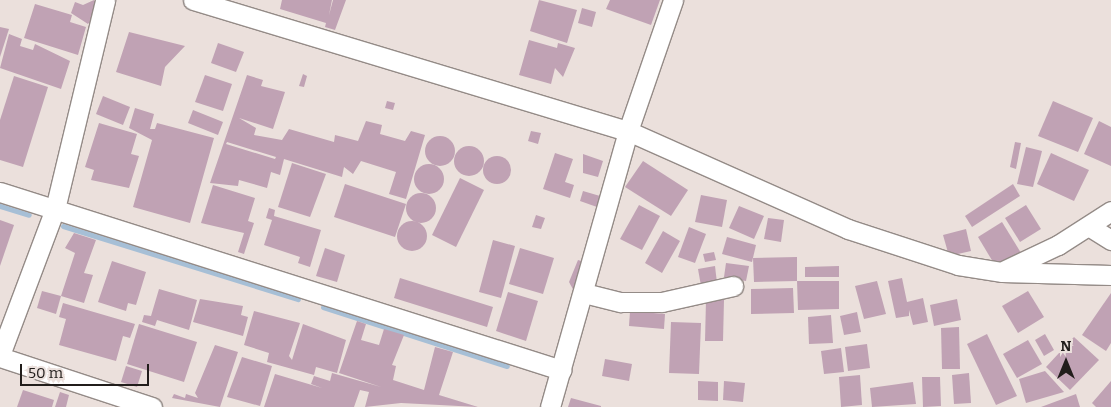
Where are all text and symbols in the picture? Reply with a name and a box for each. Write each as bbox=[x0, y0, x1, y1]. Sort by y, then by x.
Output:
north arrow bbox=[1041, 337, 1091, 387]
text: N bbox=[1061, 338, 1071, 355]
scale bar bbox=[22, 354, 151, 386]
text: 50 m bbox=[28, 364, 63, 382]

